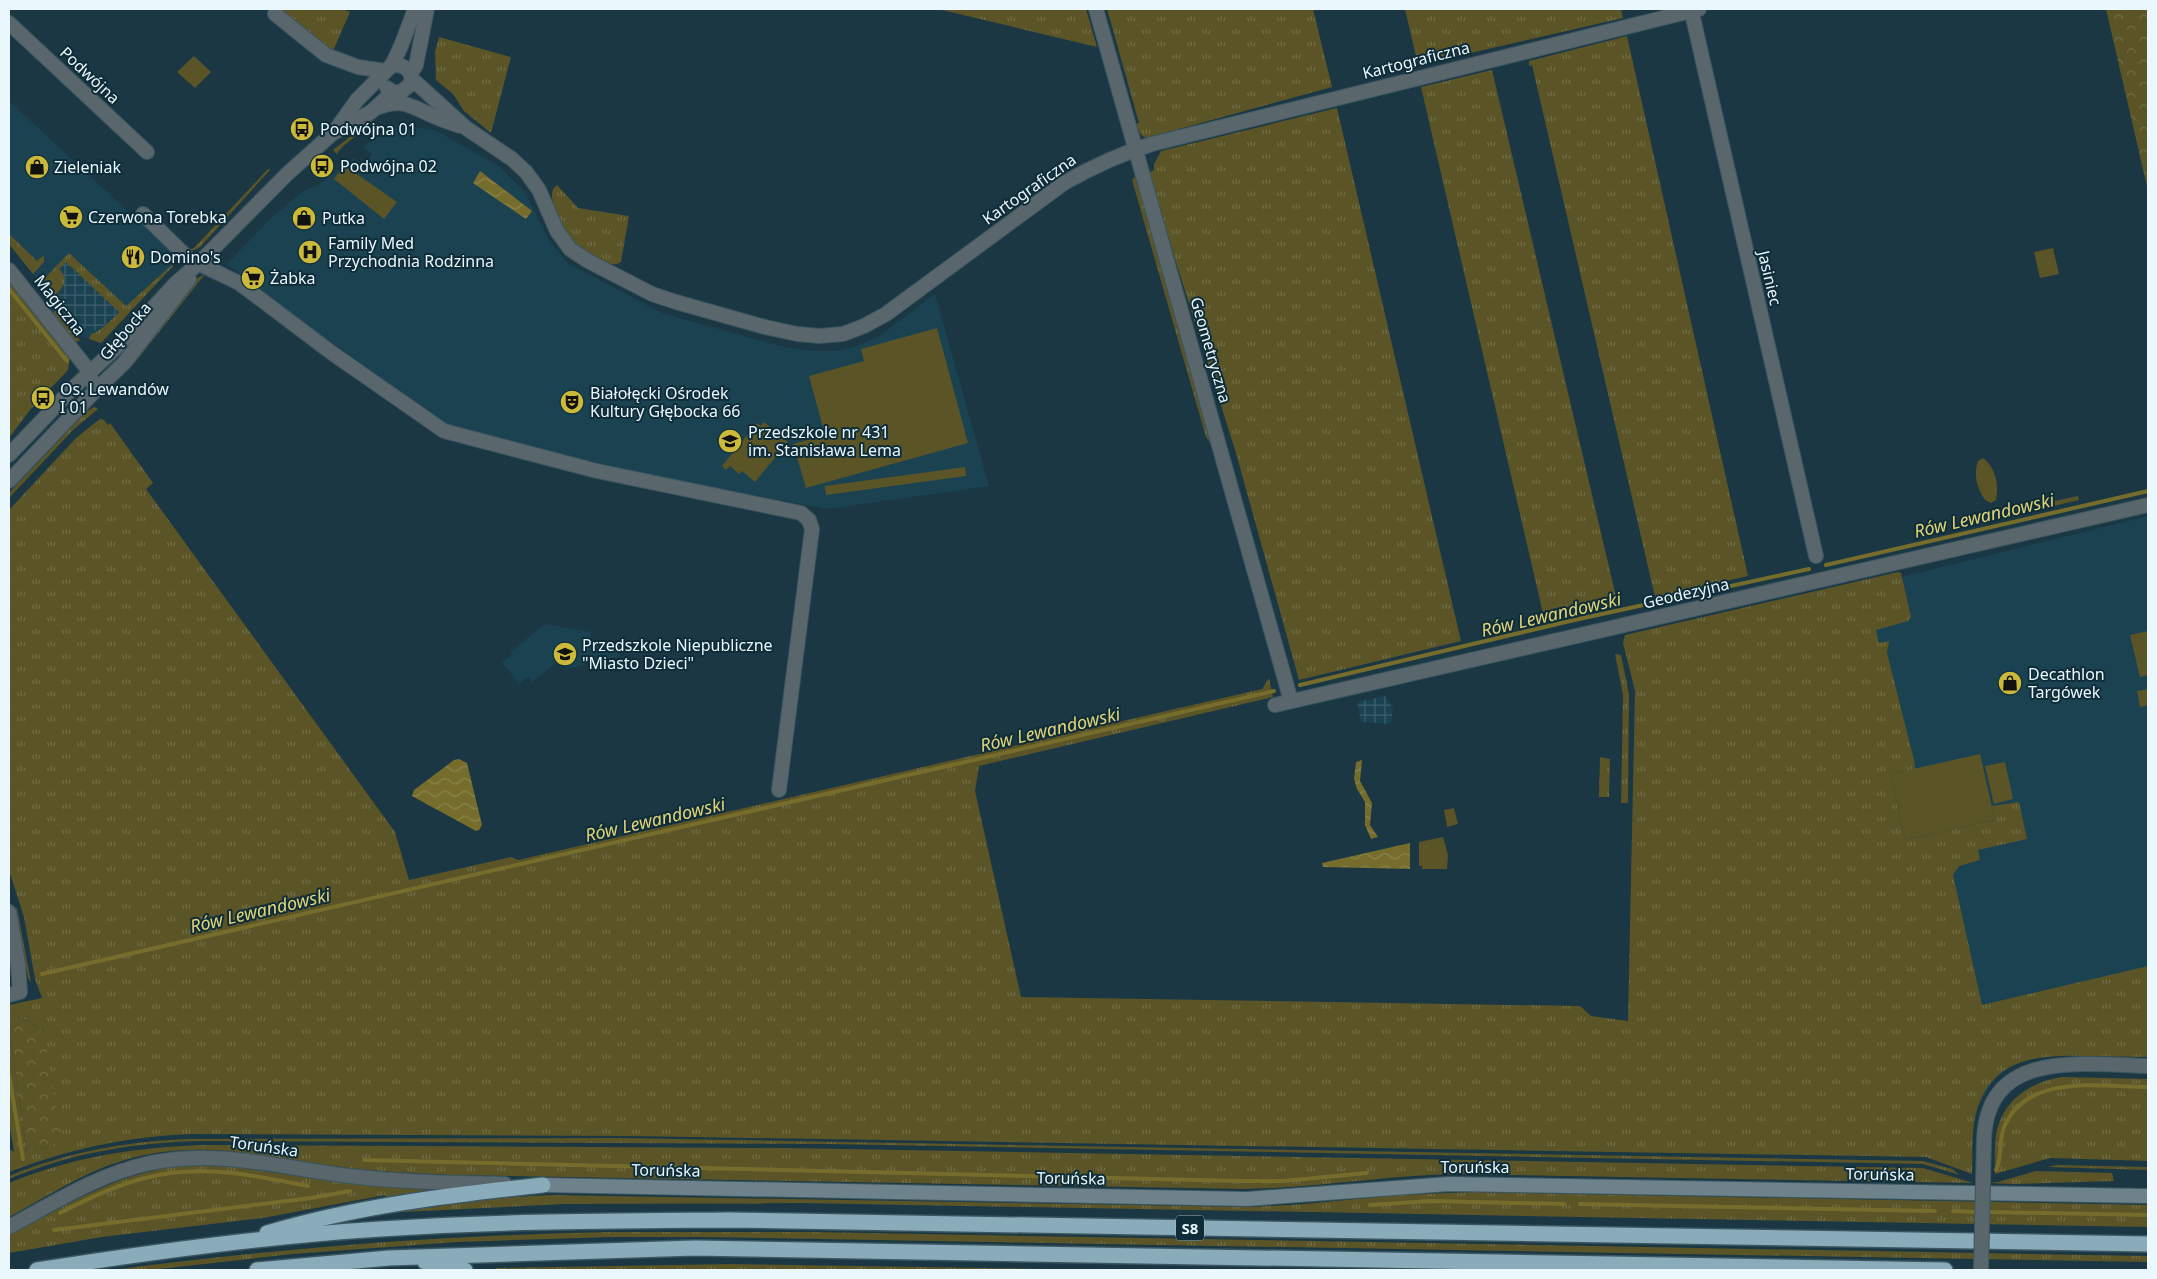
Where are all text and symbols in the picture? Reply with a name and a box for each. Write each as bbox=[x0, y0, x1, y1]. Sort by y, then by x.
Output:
street label: Kartograficzna bbox=[1360, 36, 1472, 84]
street label: Podwójna bbox=[55, 42, 125, 108]
bus stop icon: Podwójna 01 bbox=[289, 116, 315, 142]
place label: Podwójna 01 bbox=[320, 118, 417, 140]
street label: Kartograficzna bbox=[978, 149, 1080, 229]
bus stop icon: Podwójna 02 bbox=[309, 153, 335, 179]
shop icon: Zieleniak bbox=[24, 154, 50, 180]
place label: Podwójna 02 bbox=[340, 155, 437, 177]
place label: Zieleniak bbox=[54, 156, 121, 178]
supermarket icon: Czerwona Torebka bbox=[58, 204, 84, 230]
shop icon: Putka bbox=[291, 205, 317, 231]
place label: Czerwona Torebka bbox=[88, 206, 227, 228]
place label: Putka bbox=[322, 207, 365, 229]
place label: Family Med Przychodnia Rodzinna bbox=[328, 232, 494, 272]
hospital icon: Family Med Przychodnia Rodzinna bbox=[297, 239, 323, 265]
restaurant icon: Domino's bbox=[120, 244, 146, 270]
place label: Domino's bbox=[150, 246, 221, 268]
street label: Jasiniec bbox=[1753, 246, 1787, 308]
supermarket icon: Żabka bbox=[240, 265, 266, 291]
place label: Żabka bbox=[270, 267, 316, 289]
street label: Magiczna bbox=[29, 270, 91, 340]
street label: Geometryczna bbox=[1185, 295, 1237, 405]
street label: Głębocka bbox=[94, 297, 156, 365]
place label: Os. Lewandów I 01 bbox=[60, 378, 169, 418]
place label: Białołęcki Ośrodek Kultury Głębocka 66 bbox=[590, 382, 741, 422]
bus stop icon: Os. Lewandów I 01 bbox=[30, 385, 56, 411]
theatre icon: Białołęcki Ośrodek Kultury Głębocka 66 bbox=[559, 389, 585, 415]
place label: Przedszkole nr 431 im. Stanisława Lema bbox=[748, 421, 901, 461]
school or university icon: Przedszkole nr 431 im. Stanisława Lema bbox=[717, 428, 743, 454]
water label: Rów Lewandowski bbox=[1912, 487, 2057, 543]
street label: Geodezyjna bbox=[1641, 572, 1731, 614]
water label: Rów Lewandowski bbox=[1479, 586, 1624, 642]
place label: Przedszkole Niepubliczne "Miasto Dzieci" bbox=[582, 634, 773, 674]
school or university icon: Przedszkole Niepubliczne "Miasto Dzieci" bbox=[552, 641, 578, 667]
place label: Decathlon Targówek bbox=[2028, 663, 2105, 703]
shop icon: Decathlon Targówek bbox=[1997, 670, 2023, 696]
water label: Rów Lewandowski bbox=[978, 701, 1123, 757]
water label: Rów Lewandowski bbox=[583, 791, 728, 847]
water label: Rów Lewandowski bbox=[188, 882, 333, 938]
street label: Toruńska bbox=[228, 1130, 300, 1162]
street label: Toruńska bbox=[1440, 1156, 1510, 1178]
street label: Toruńska bbox=[631, 1158, 701, 1182]
street label: Toruńska bbox=[1845, 1162, 1915, 1186]
street label: Toruńska bbox=[1036, 1166, 1106, 1190]
road number: S8 bbox=[1176, 1216, 1204, 1240]

